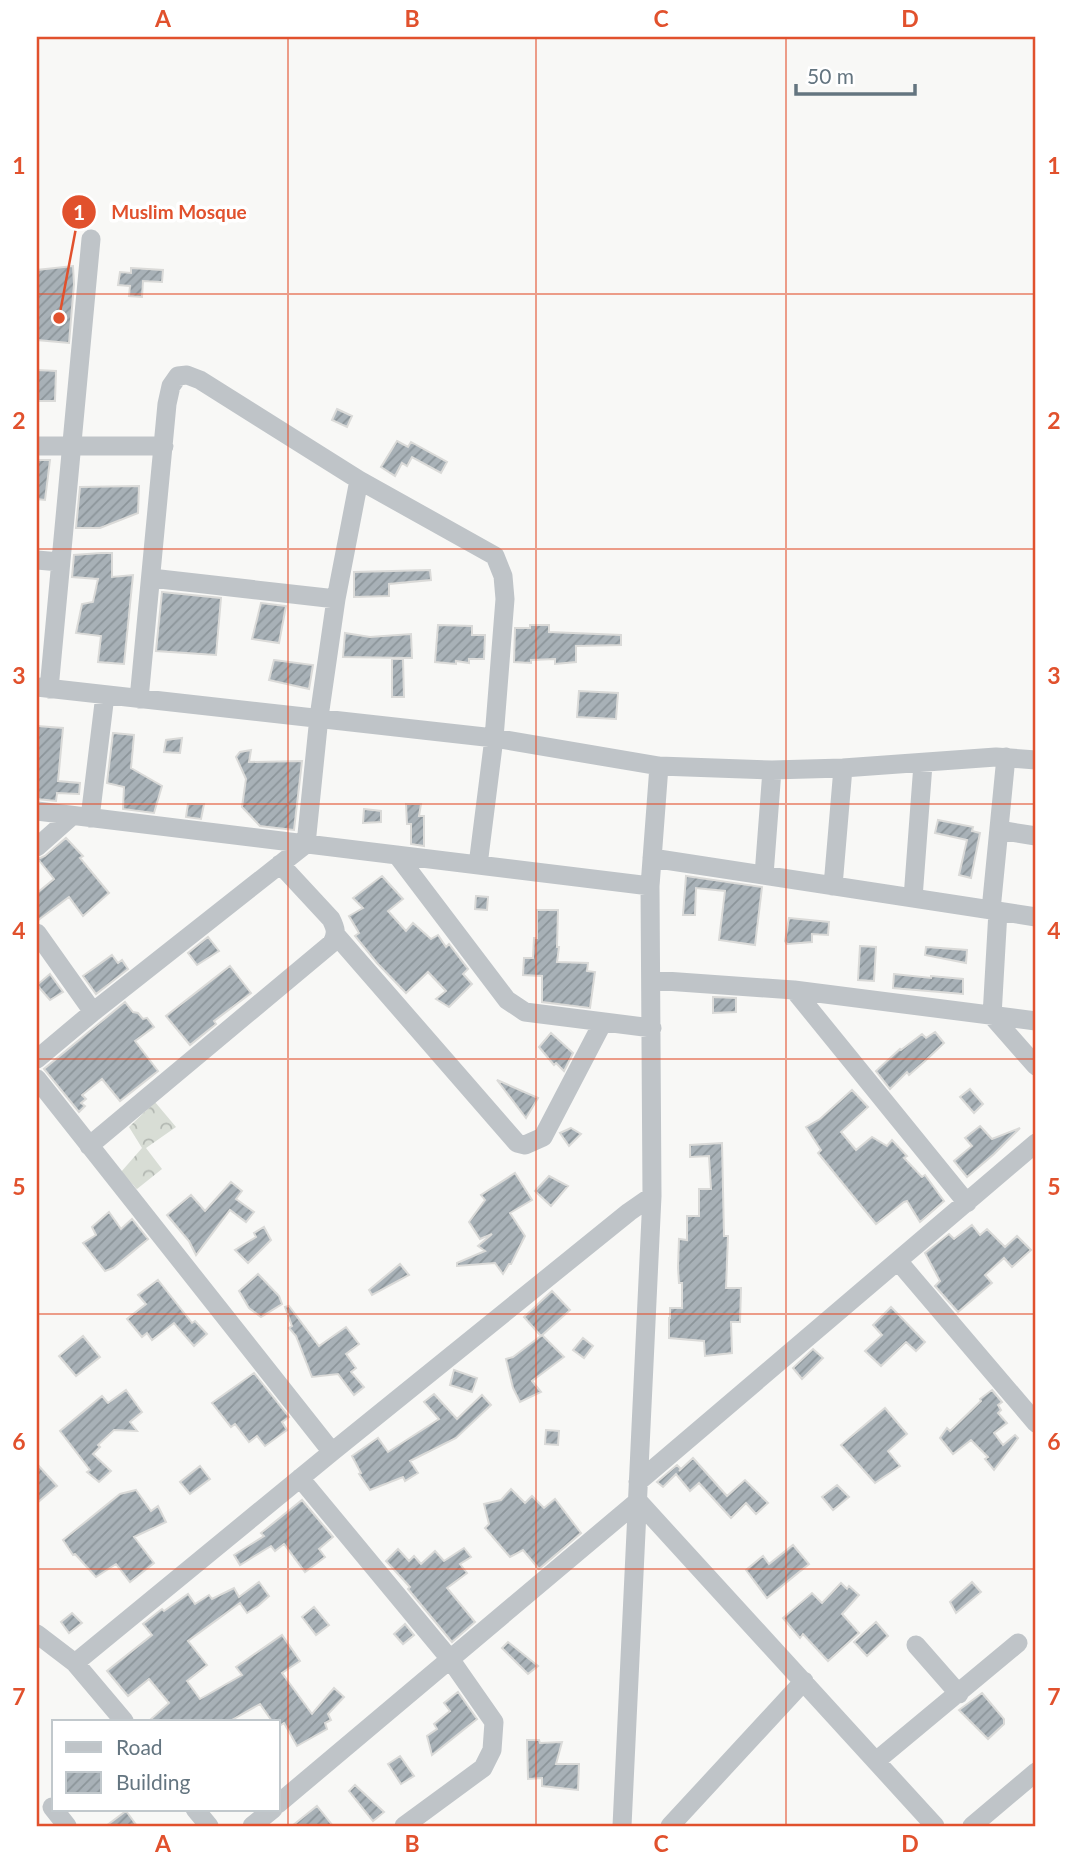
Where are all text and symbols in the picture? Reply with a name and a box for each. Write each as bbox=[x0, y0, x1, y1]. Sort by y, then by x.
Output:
text: A bbox=[154, 4, 172, 32]
text: B bbox=[404, 4, 420, 32]
text: C bbox=[653, 4, 669, 32]
text: D bbox=[901, 4, 919, 32]
scale bar bbox=[796, 52, 916, 96]
text: 50 m bbox=[807, 63, 854, 88]
text: 1 bbox=[12, 151, 26, 179]
text: 1 bbox=[1047, 151, 1061, 179]
callout: Muslim Mosque bbox=[62, 192, 260, 232]
text: 1 bbox=[73, 199, 85, 224]
text: Muslim Mosque bbox=[111, 200, 247, 223]
text: 2 bbox=[12, 406, 26, 434]
text: 2 bbox=[1047, 406, 1061, 434]
text: 3 bbox=[12, 661, 26, 689]
text: 3 bbox=[1047, 661, 1061, 689]
text: 4 bbox=[12, 916, 26, 944]
text: 4 bbox=[1047, 916, 1061, 944]
text: 5 bbox=[12, 1172, 26, 1200]
text: 5 bbox=[1047, 1172, 1061, 1200]
text: 6 bbox=[12, 1427, 26, 1455]
text: 6 bbox=[1047, 1427, 1061, 1455]
text: 7 bbox=[12, 1682, 26, 1710]
text: 7 bbox=[1047, 1682, 1061, 1710]
legend bbox=[52, 1720, 280, 1811]
text: Road bbox=[116, 1734, 163, 1759]
text: Building bbox=[116, 1769, 191, 1794]
text: A bbox=[154, 1829, 172, 1857]
text: B bbox=[404, 1829, 420, 1857]
text: C bbox=[653, 1829, 669, 1857]
text: D bbox=[901, 1829, 919, 1857]

